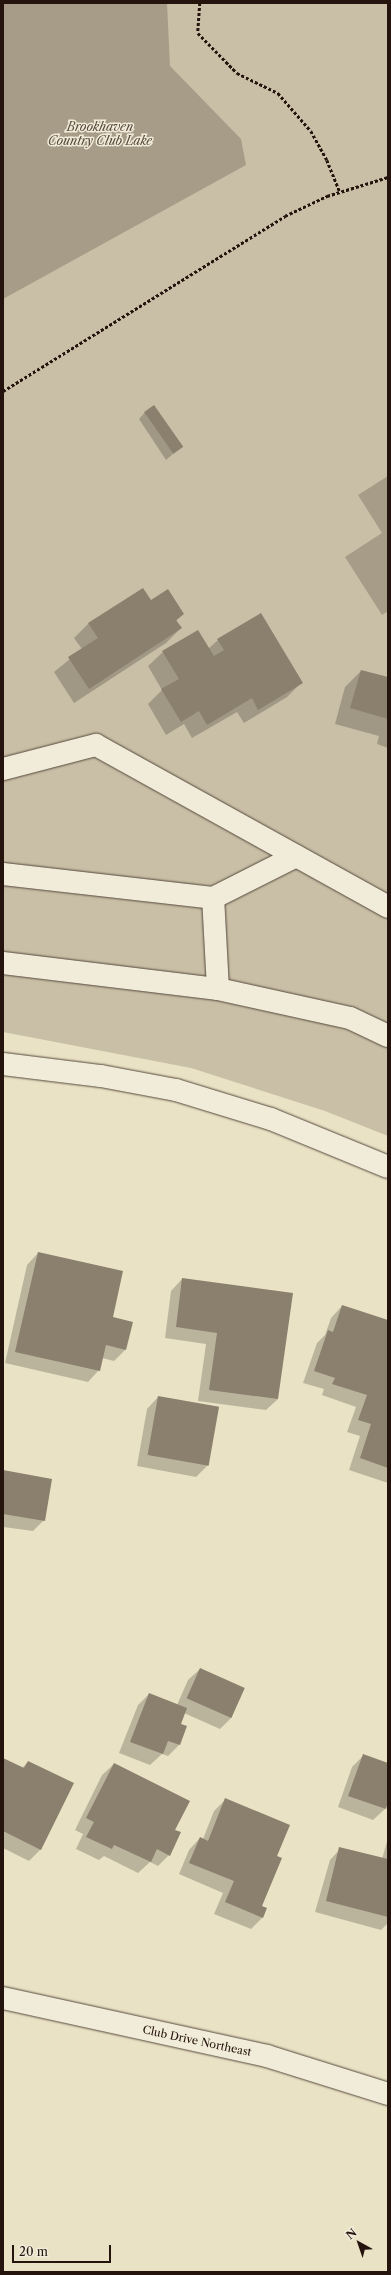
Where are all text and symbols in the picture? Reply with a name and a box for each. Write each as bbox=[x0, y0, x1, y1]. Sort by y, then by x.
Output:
water label: Brookhaven Country Club Lake bbox=[48, 120, 152, 148]
street label: Club Drive Northeast bbox=[141, 2023, 253, 2059]
north arrow bbox=[339, 2223, 379, 2263]
text: N bbox=[343, 2225, 359, 2242]
scale bar bbox=[14, 2237, 113, 2263]
text: 20 m bbox=[19, 2244, 48, 2259]

